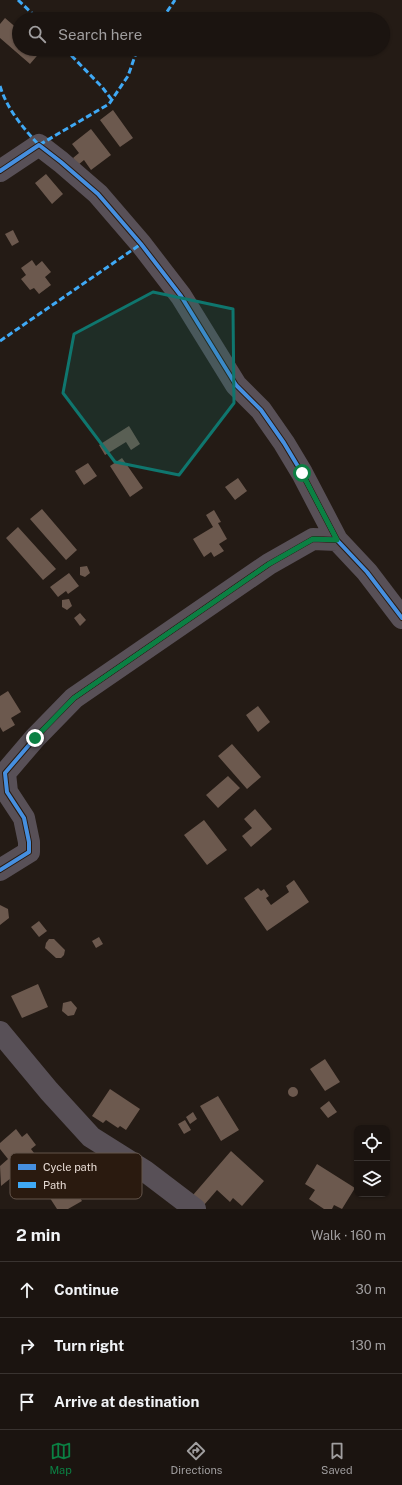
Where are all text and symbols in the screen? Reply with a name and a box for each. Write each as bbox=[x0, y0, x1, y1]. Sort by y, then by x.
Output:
search box bbox=[12, 12, 390, 56]
icon: search bbox=[26, 23, 48, 45]
text: Search here bbox=[58, 26, 142, 43]
route start bbox=[293, 464, 311, 482]
route end bbox=[26, 729, 44, 747]
map controls bbox=[354, 1125, 390, 1197]
button: locate bbox=[354, 1125, 390, 1161]
legend bbox=[10, 1153, 142, 1199]
text: Cycle path bbox=[43, 1161, 97, 1173]
button: layers bbox=[354, 1161, 390, 1197]
text: Path bbox=[43, 1179, 66, 1191]
text: 2 min bbox=[16, 1225, 61, 1245]
text: Walk · 160 m bbox=[311, 1228, 386, 1243]
icon: ahead bbox=[16, 1279, 38, 1301]
text: Continue bbox=[54, 1281, 119, 1298]
text: 30 m bbox=[356, 1282, 386, 1297]
icon: right bbox=[16, 1335, 38, 1357]
text: Turn right bbox=[54, 1337, 124, 1354]
text: 130 m bbox=[350, 1338, 386, 1353]
icon: arrive bbox=[16, 1391, 38, 1413]
text: Arrive at destination bbox=[54, 1393, 199, 1410]
tab: Map bbox=[49, 1440, 72, 1476]
tab: Directions bbox=[171, 1440, 222, 1476]
tab: Saved bbox=[321, 1440, 353, 1476]

